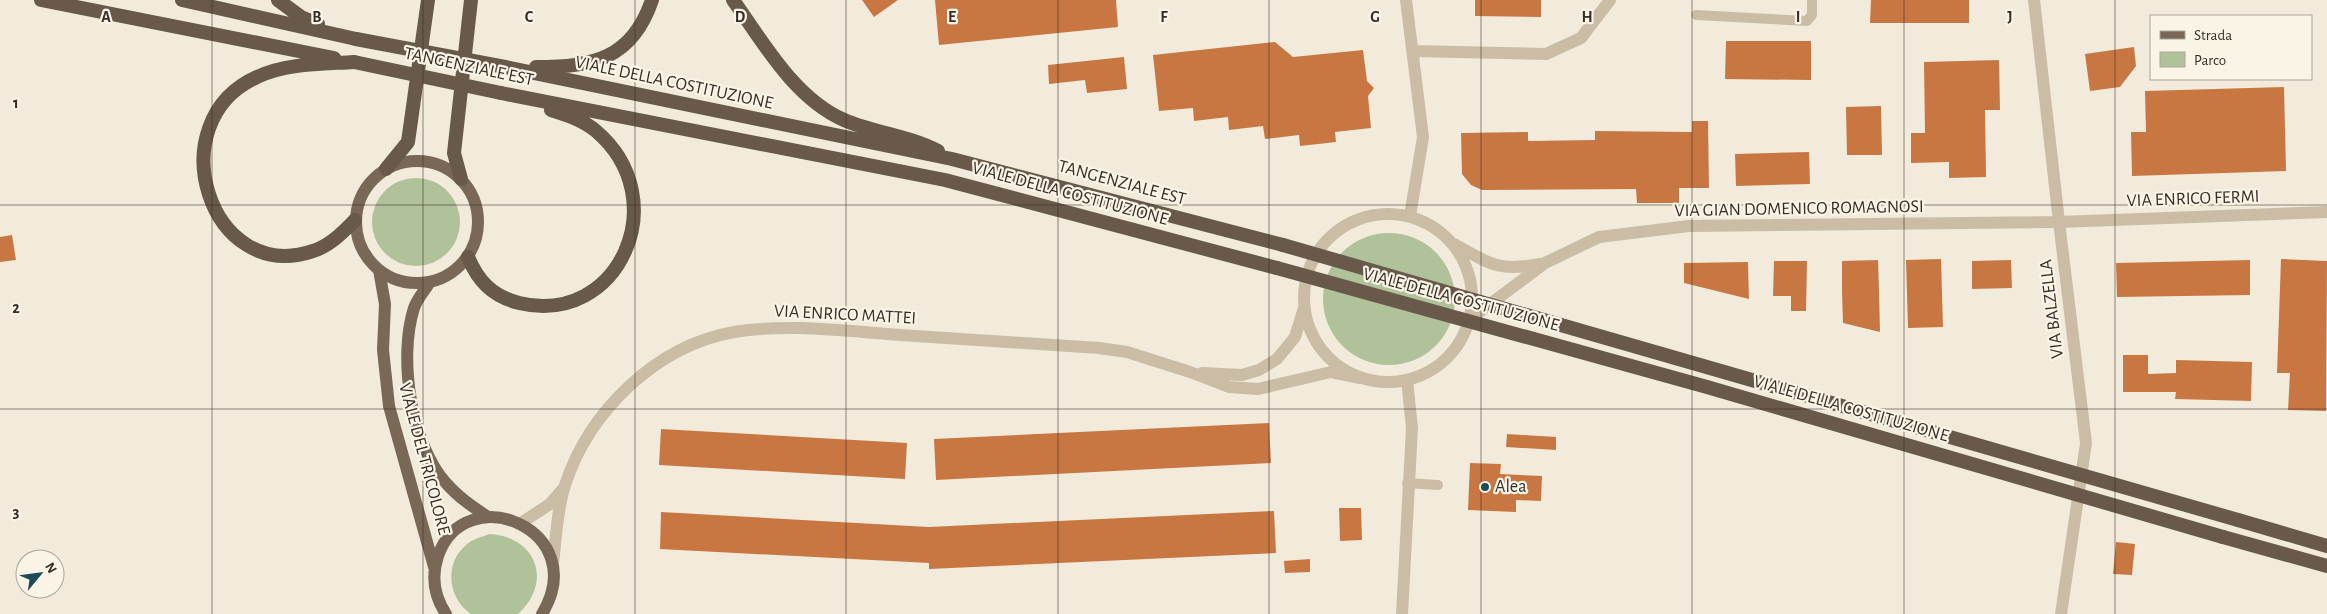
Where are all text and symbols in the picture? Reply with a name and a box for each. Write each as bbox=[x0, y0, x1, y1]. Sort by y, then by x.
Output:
text: A bbox=[101, 9, 111, 25]
text: B bbox=[312, 9, 322, 25]
text: C bbox=[525, 9, 534, 25]
text: D bbox=[735, 9, 746, 25]
text: E bbox=[948, 9, 956, 25]
text: F bbox=[1160, 9, 1168, 25]
text: G bbox=[1370, 9, 1380, 25]
text: H bbox=[1581, 9, 1593, 25]
text: I bbox=[1796, 9, 1800, 25]
text: J bbox=[2007, 9, 2013, 25]
legend bbox=[2150, 15, 2312, 80]
text: Strada bbox=[2194, 28, 2232, 43]
street label: TANGENZIALE EST bbox=[403, 45, 535, 90]
street label: VIALE DELLA COSTITUZIONE bbox=[573, 53, 775, 113]
text: Parco bbox=[2194, 53, 2226, 68]
text: 1 bbox=[13, 95, 19, 111]
street label: TANGENZIALE EST bbox=[1056, 157, 1188, 209]
street label: VIALE DELLA COSTITUZIONE bbox=[970, 159, 1170, 229]
street label: VIA ENRICO FERMI bbox=[2126, 188, 2260, 210]
street label: VIA GIAN DOMENICO ROMAGNOSI bbox=[1674, 198, 1924, 220]
street label: VIA BALZELLA bbox=[2037, 258, 2067, 359]
street label: VIALE DELLA COSTITUZIONE bbox=[1361, 265, 1561, 335]
text: 2 bbox=[12, 300, 20, 316]
street label: VIA ENRICO MATTEI bbox=[773, 302, 917, 328]
street label: VIALE DELLA COSTITUZIONE bbox=[1751, 373, 1951, 446]
street label: VIALE DEL TRICOLORE bbox=[395, 381, 453, 537]
place label: Alea bbox=[1495, 478, 1526, 496]
marker: Alea bbox=[1479, 481, 1491, 493]
text: 3 bbox=[13, 504, 20, 520]
north arrow bbox=[15, 549, 65, 599]
text: N bbox=[42, 561, 59, 576]

